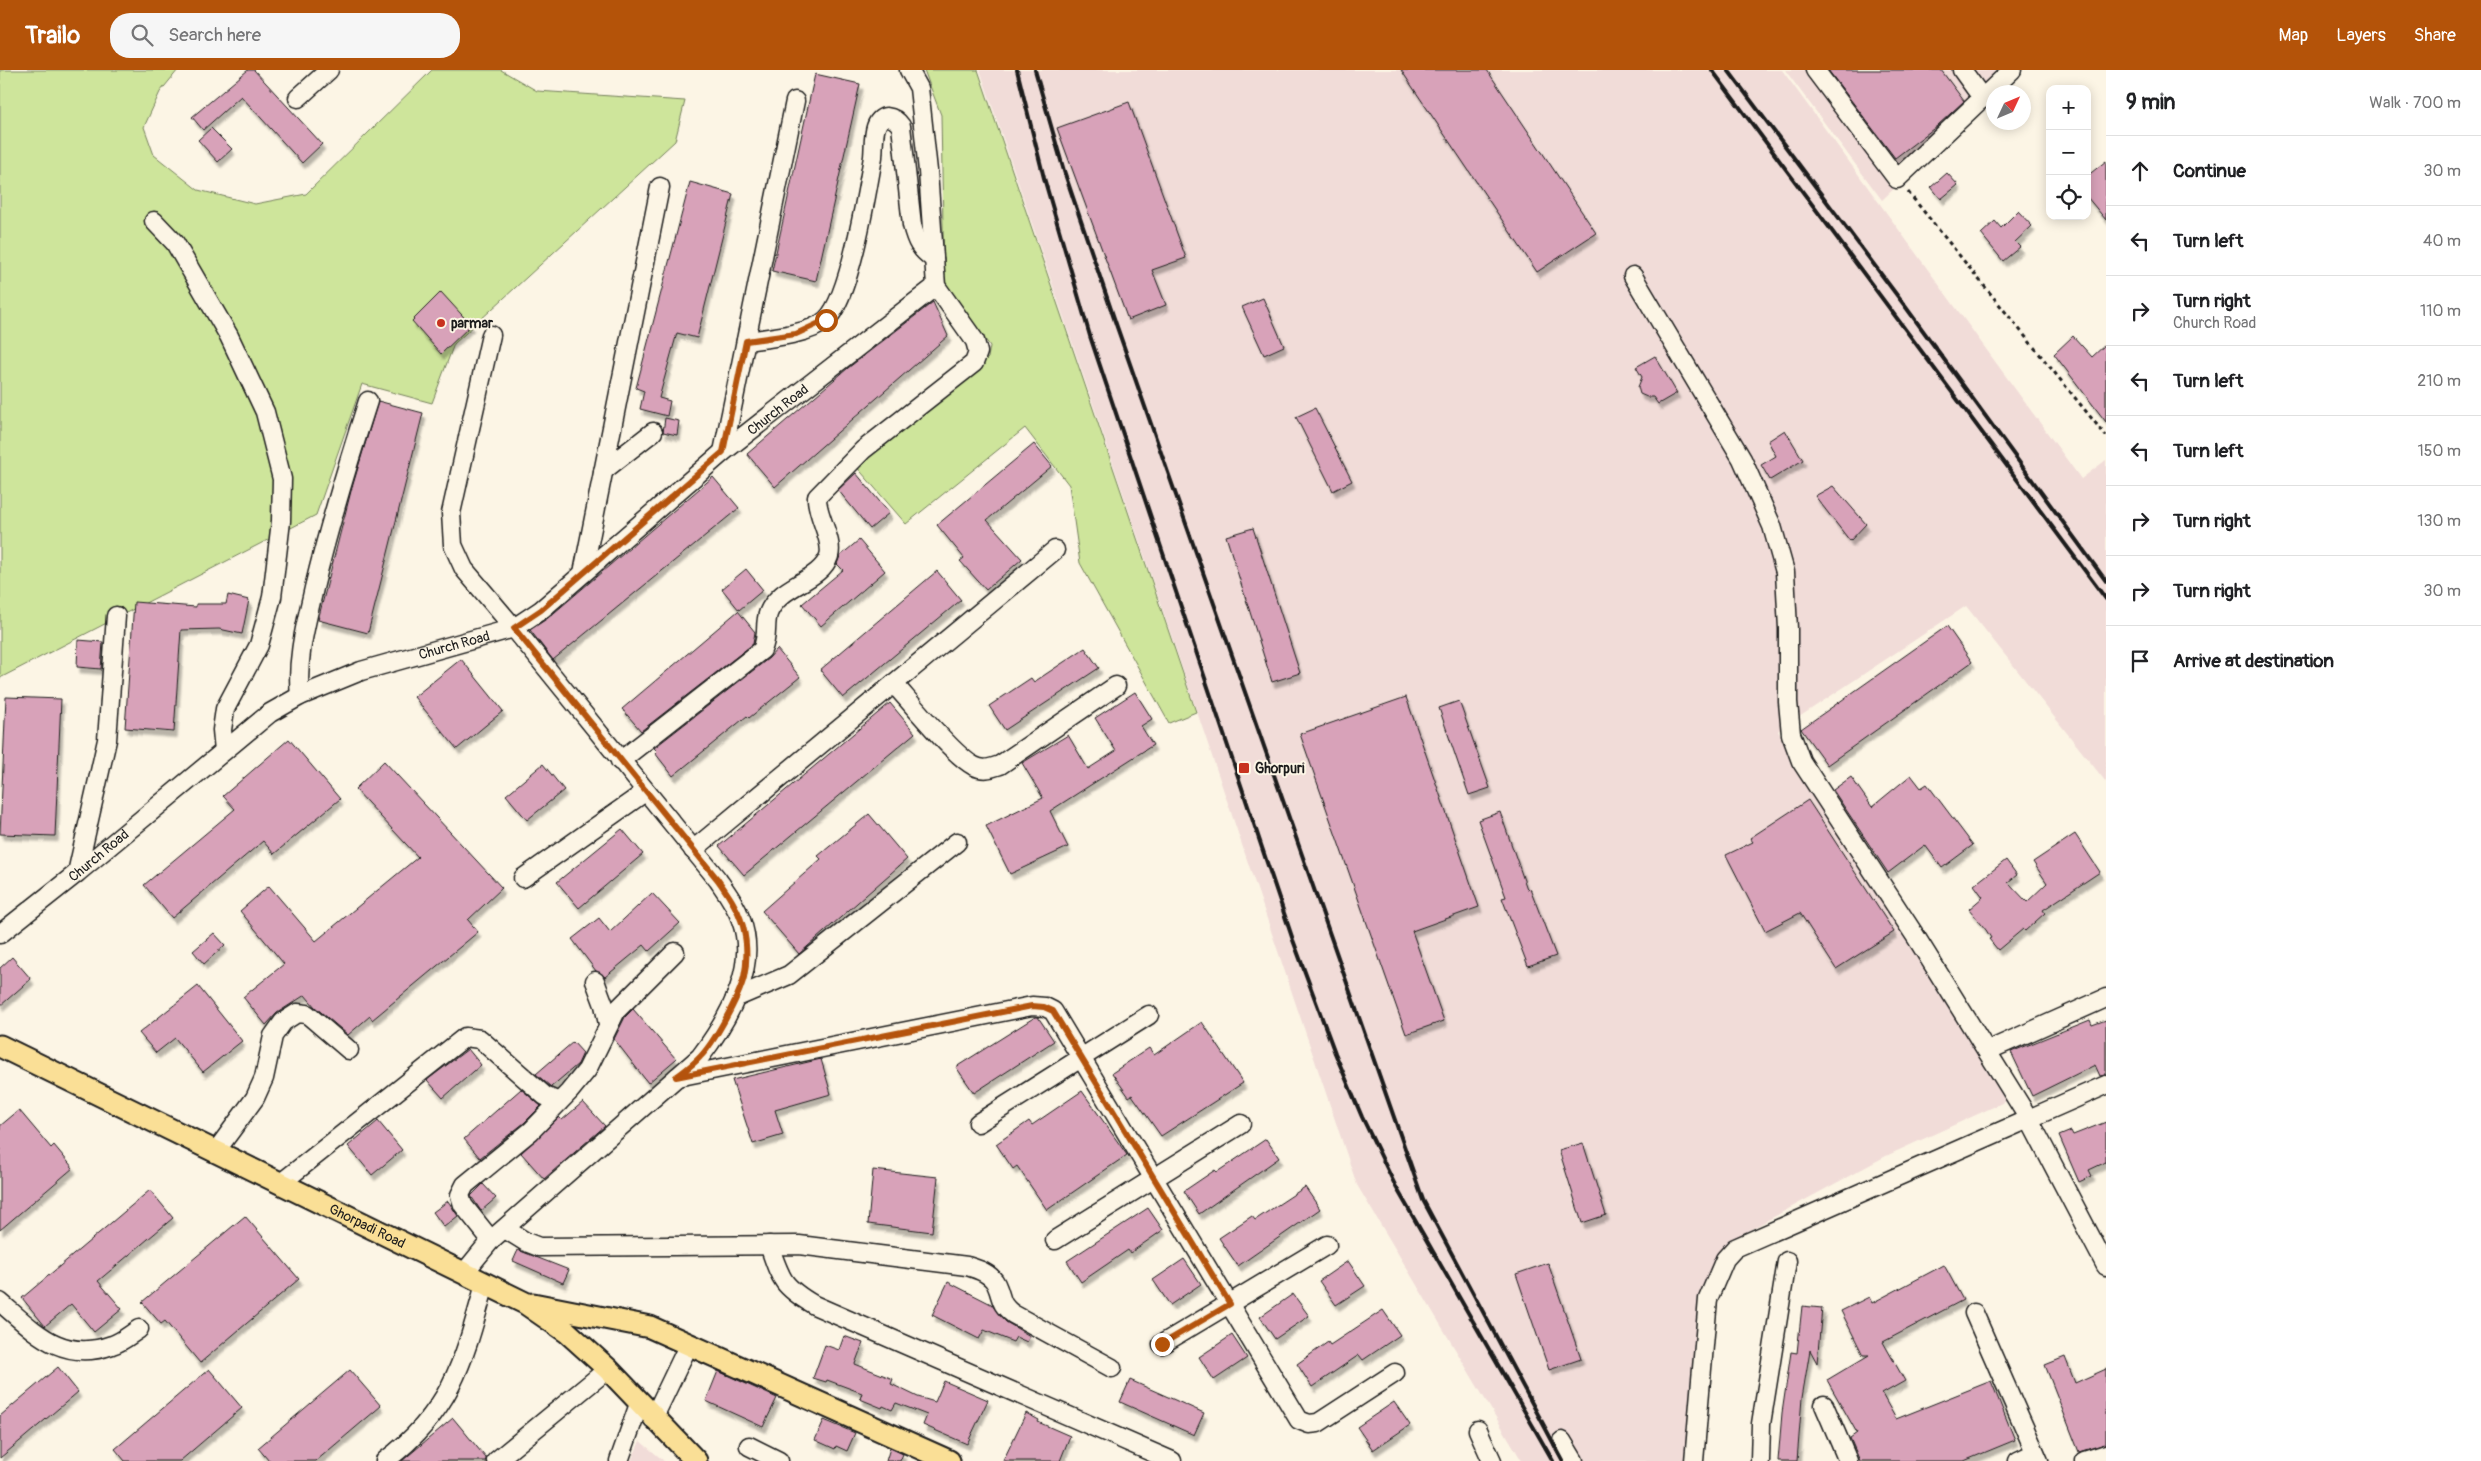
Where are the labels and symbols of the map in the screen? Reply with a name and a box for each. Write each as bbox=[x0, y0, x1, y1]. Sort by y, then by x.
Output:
north arrow bbox=[1986, 85, 2031, 130]
route start bbox=[815, 309, 838, 332]
place label: parmar bbox=[451, 315, 494, 332]
marker: parmar bbox=[435, 317, 447, 329]
street label: Church Road bbox=[744, 381, 812, 439]
street label: Church Road bbox=[417, 627, 492, 663]
place label: Ghorpuri bbox=[1255, 760, 1305, 777]
marker: Ghorpuri bbox=[1237, 761, 1251, 775]
street label: Church Road bbox=[65, 826, 132, 885]
street label: Ghorpadi Road bbox=[326, 1200, 408, 1252]
route end bbox=[1151, 1333, 1174, 1356]

